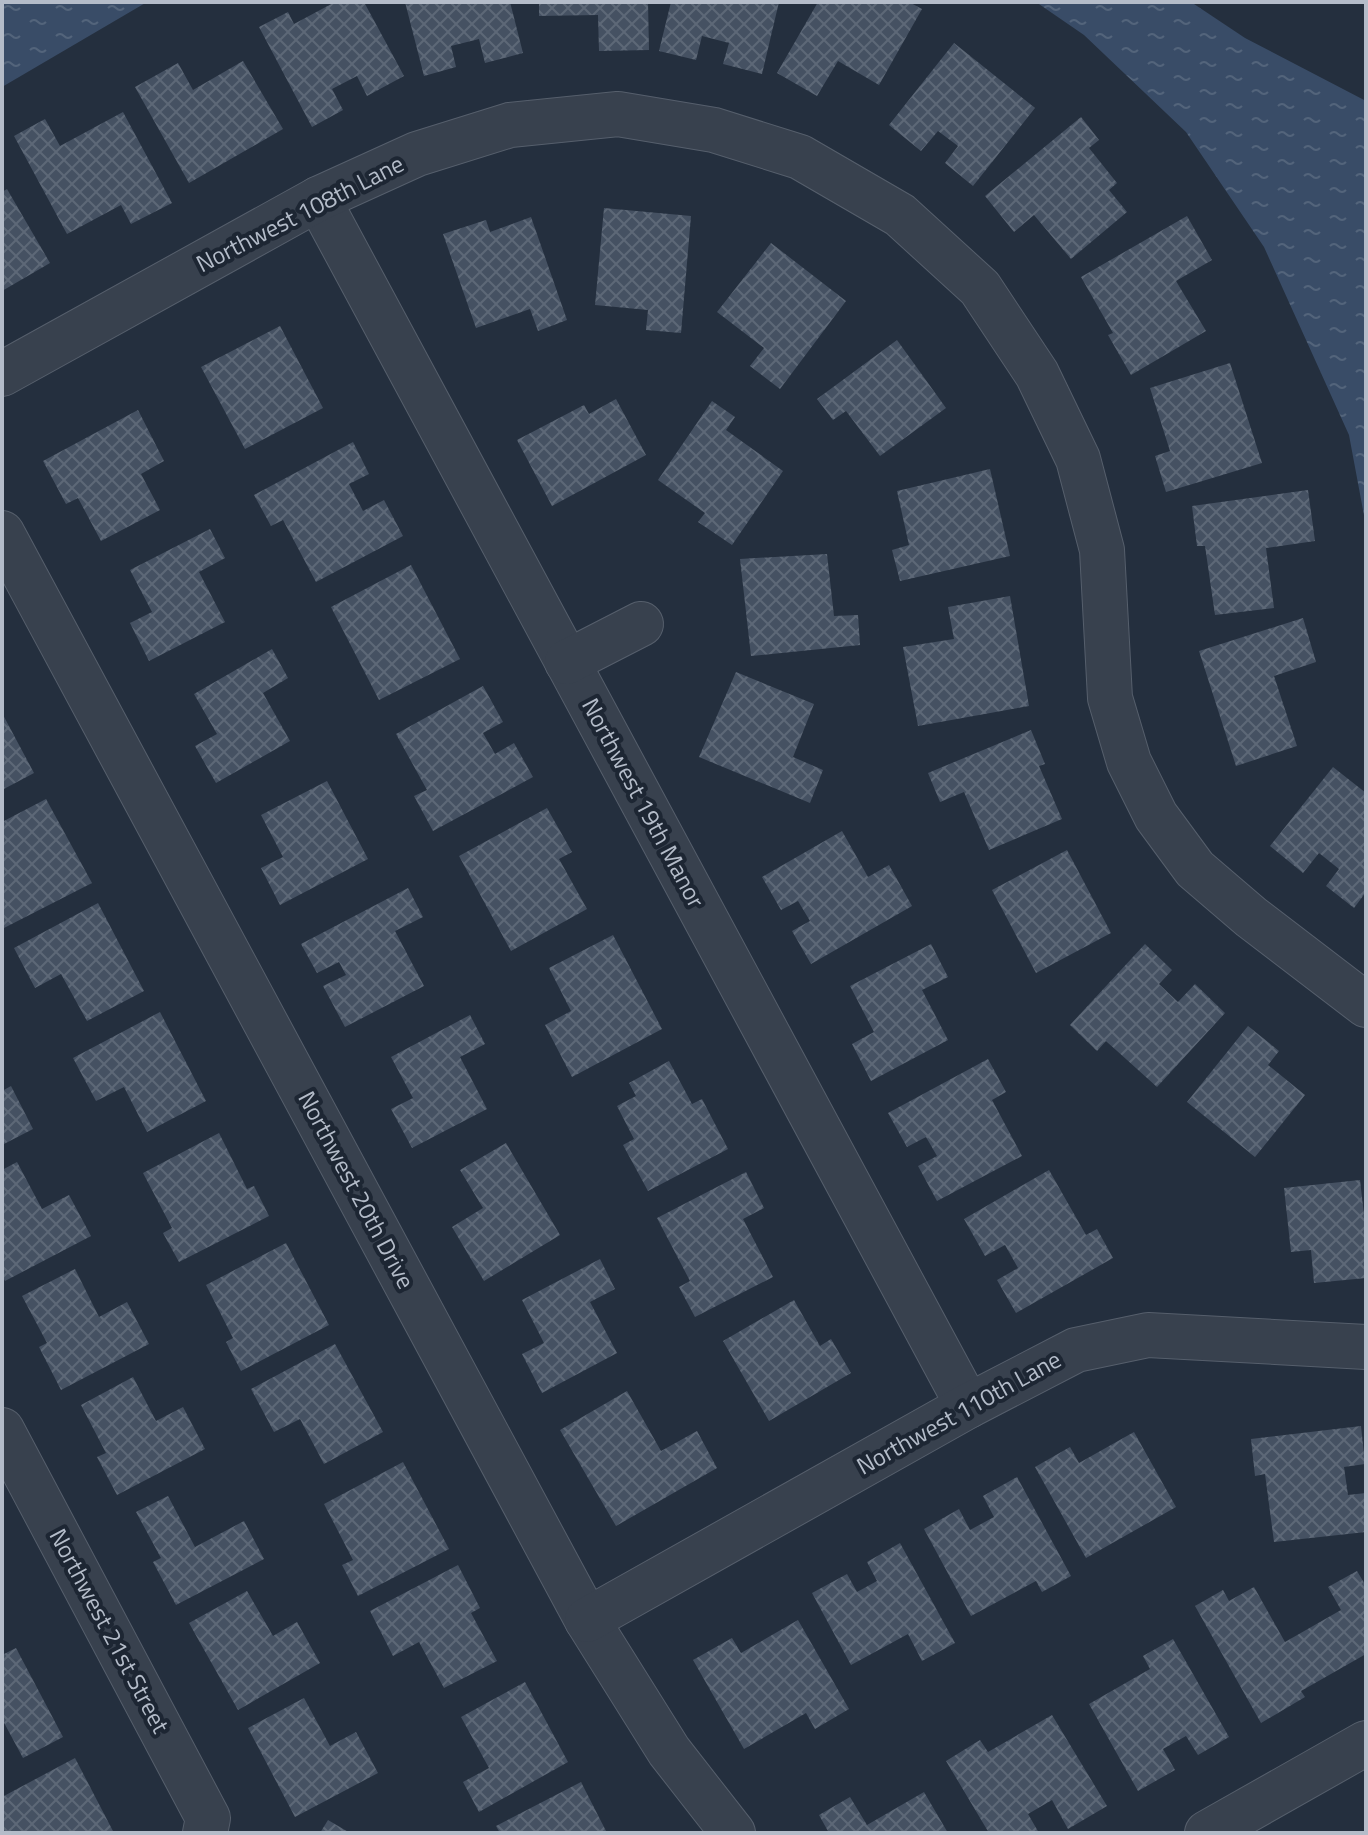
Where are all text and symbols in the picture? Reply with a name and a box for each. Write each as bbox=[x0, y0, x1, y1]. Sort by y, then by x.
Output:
street label: Northwest 108th Lane bbox=[189, 145, 410, 281]
street label: Northwest 19th Manor bbox=[573, 691, 714, 914]
street label: Northwest 20th Drive bbox=[289, 1084, 424, 1295]
street label: Northwest 110th Lane bbox=[850, 1341, 1067, 1483]
street label: Northwest 21st Street bbox=[41, 1522, 179, 1740]

